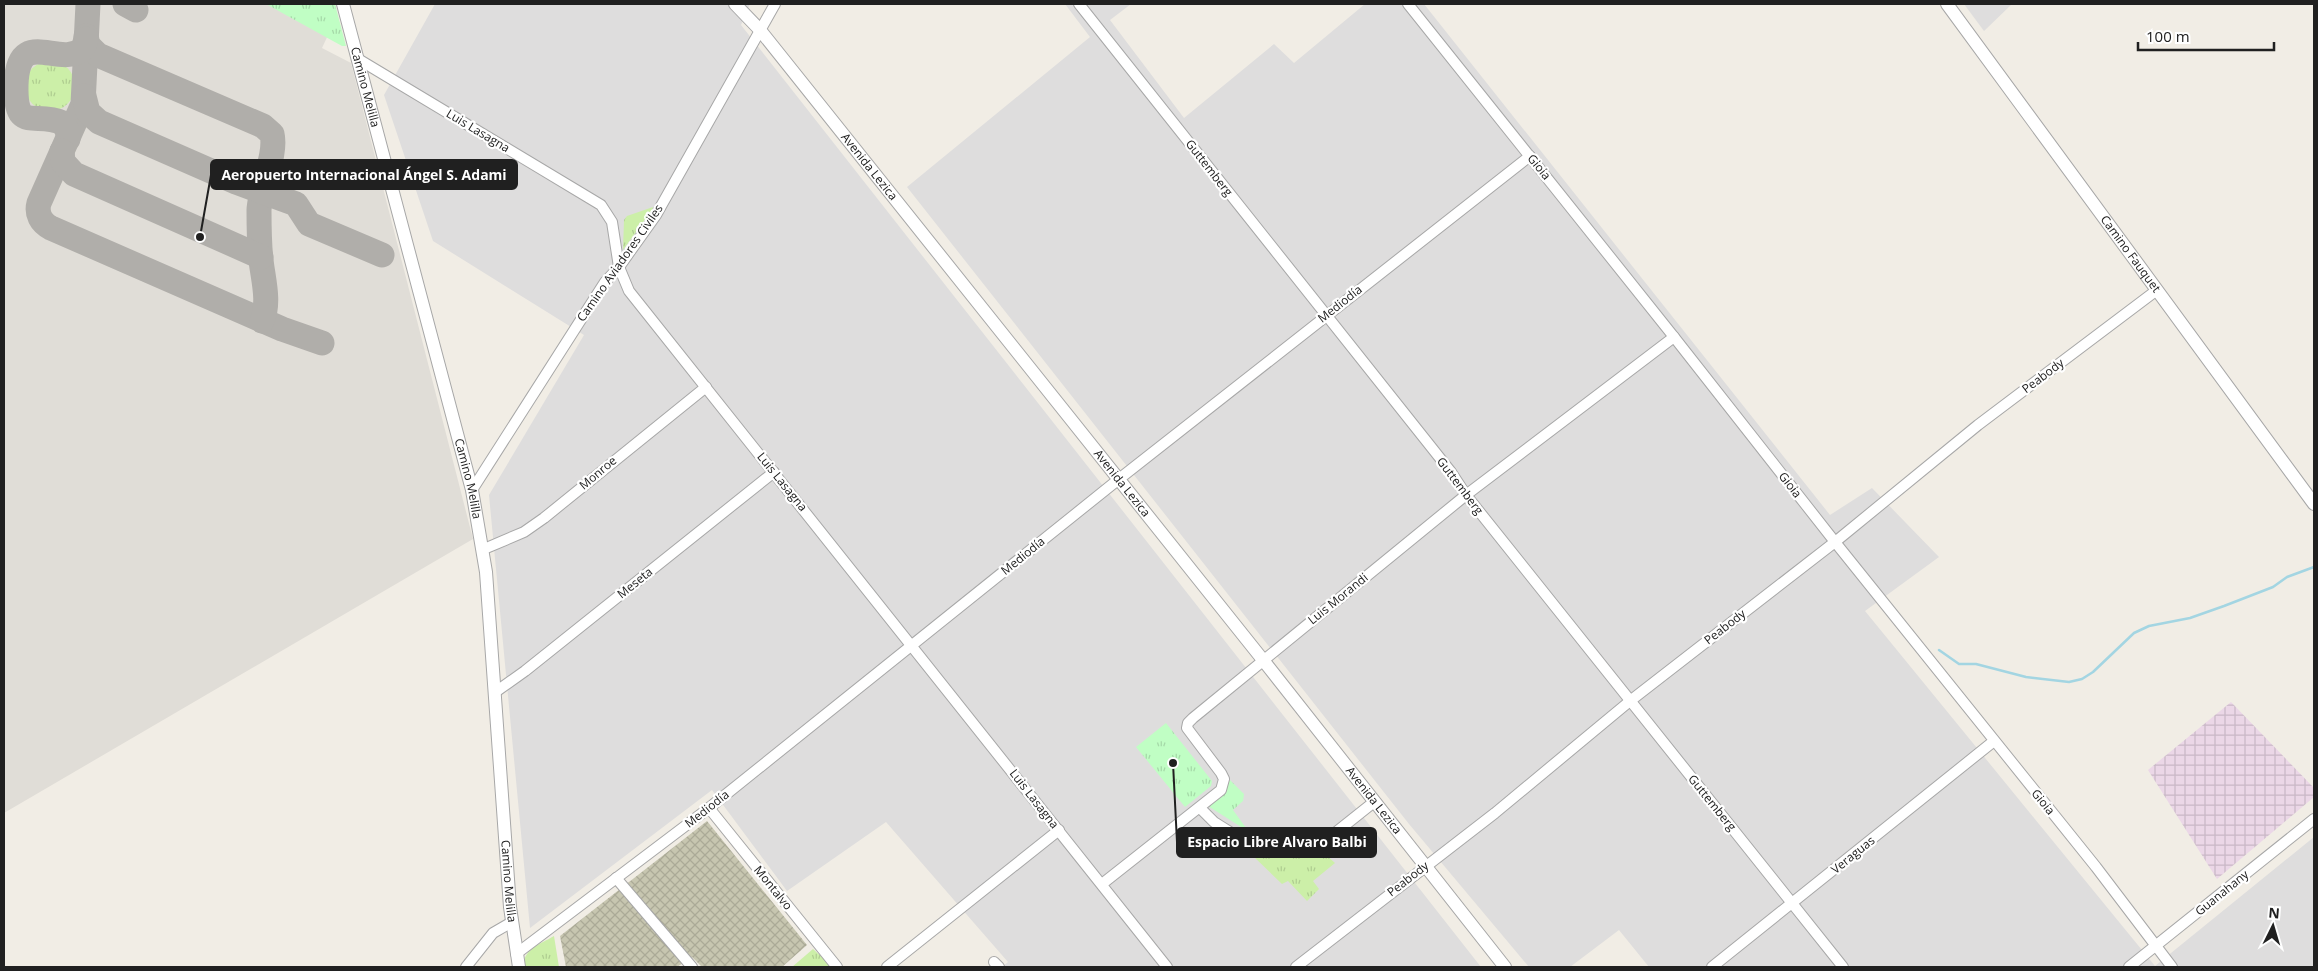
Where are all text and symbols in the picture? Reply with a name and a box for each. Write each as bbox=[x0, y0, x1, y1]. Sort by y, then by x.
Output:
scale bar bbox=[2138, 20, 2274, 52]
text: 100 m bbox=[2146, 26, 2190, 46]
street label: Camino Melilla bbox=[347, 45, 384, 129]
street label: Luis Lasagna bbox=[443, 105, 513, 156]
street label: Avenida Lezica bbox=[837, 129, 902, 204]
street label: Guttemberg bbox=[1182, 136, 1237, 200]
street label: Gioia bbox=[1524, 150, 1555, 183]
callout: Aeropuerto Internacional Ángel S. Adami bbox=[211, 160, 517, 189]
text: Aeropuerto Internacional Ángel S. Adami bbox=[221, 165, 507, 184]
street label: Camino Aviadores Civiles bbox=[573, 200, 667, 325]
street label: Camino Fauquet bbox=[2097, 211, 2165, 296]
street label: Mediodía bbox=[1314, 281, 1365, 326]
street label: Peabody bbox=[2018, 354, 2068, 397]
street label: Camino Melilla bbox=[451, 436, 486, 520]
street label: Avenida Lezica bbox=[1090, 446, 1154, 520]
street label: Luis Lasagna bbox=[753, 449, 811, 515]
street label: Monroe bbox=[575, 452, 620, 493]
street label: Guttemberg bbox=[1433, 453, 1488, 518]
street label: Gioia bbox=[1775, 468, 1806, 501]
street label: Mediodía bbox=[997, 533, 1048, 579]
street label: Meseta bbox=[613, 563, 656, 602]
street label: Luis Morandi bbox=[1304, 569, 1371, 628]
street label: Peabody bbox=[1700, 604, 1750, 648]
street label: Avenida Lezica bbox=[1342, 763, 1406, 838]
street label: Luis Lasagna bbox=[1006, 765, 1063, 832]
street label: Guttemberg bbox=[1684, 771, 1741, 835]
street label: Gioia bbox=[2028, 785, 2059, 818]
street label: Mediodía bbox=[681, 786, 732, 831]
callout: Espacio Libre Alvaro Balbi bbox=[1177, 828, 1376, 857]
text: Espacio Libre Alvaro Balbi bbox=[1187, 832, 1367, 851]
street label: Veraguas bbox=[1827, 832, 1878, 877]
street label: Camino Melilla bbox=[497, 839, 521, 923]
street label: Peabody bbox=[1383, 856, 1433, 900]
street label: Montalvo bbox=[750, 862, 797, 913]
street label: Guanahany bbox=[2191, 865, 2253, 919]
north arrow bbox=[2248, 901, 2298, 951]
text: N bbox=[2268, 903, 2281, 923]

